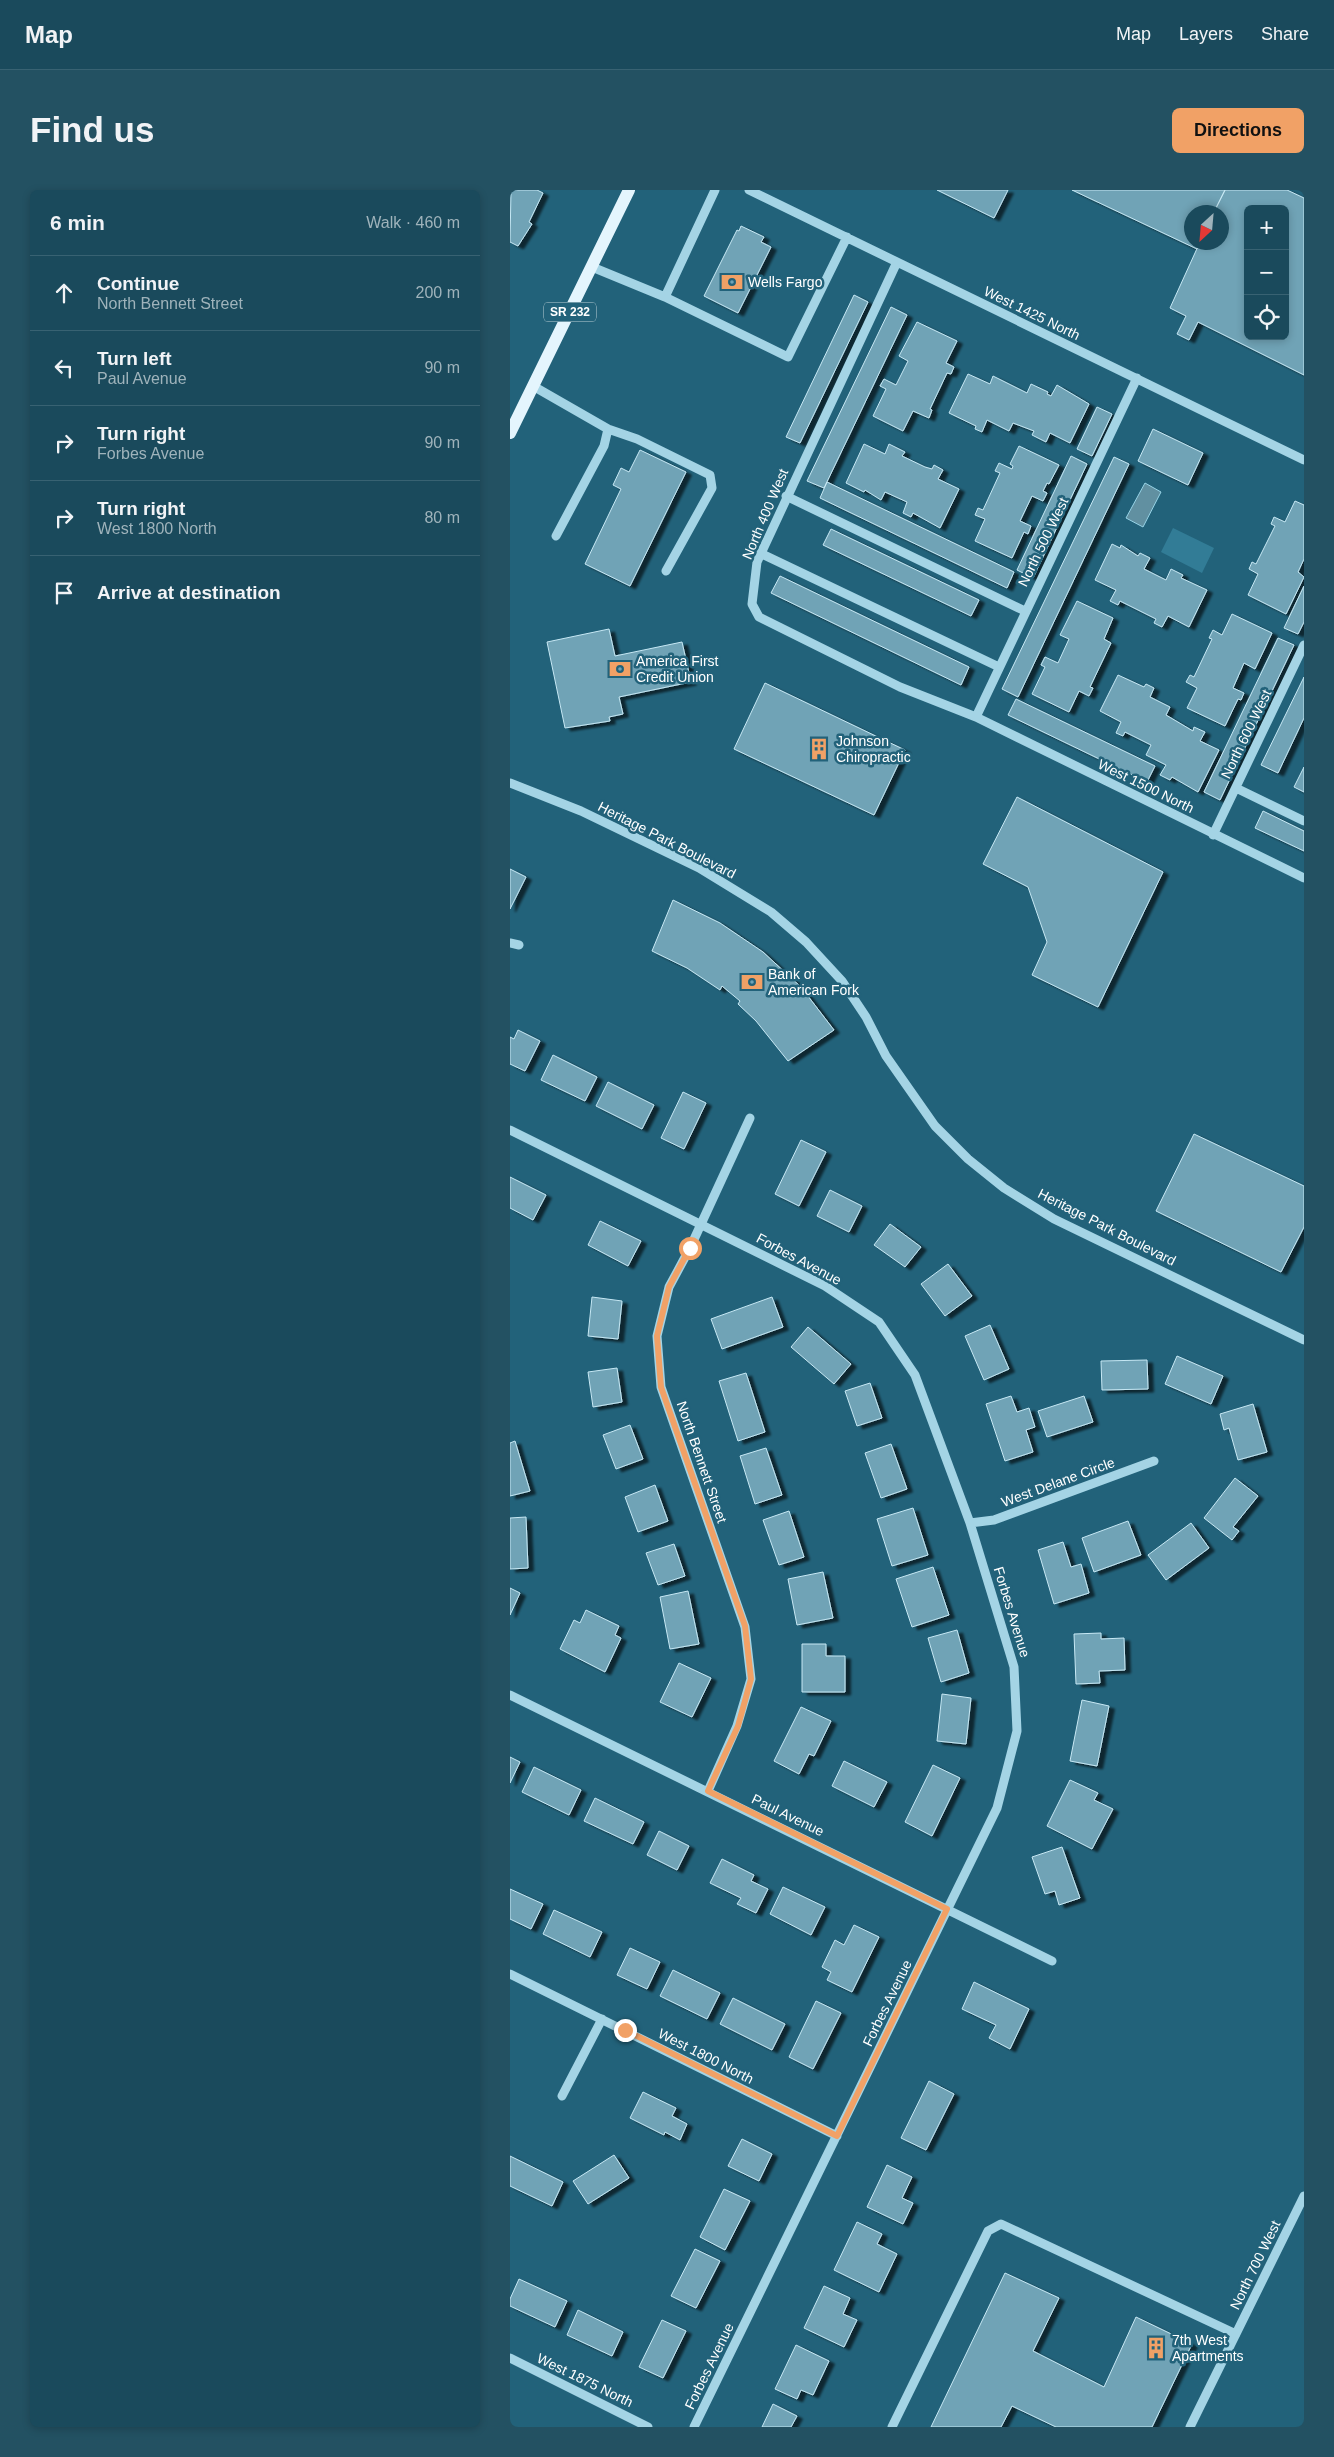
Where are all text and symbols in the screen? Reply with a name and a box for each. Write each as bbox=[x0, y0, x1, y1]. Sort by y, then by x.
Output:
text: Map bbox=[25, 21, 73, 48]
text: Map bbox=[1116, 24, 1151, 44]
text: Layers bbox=[1179, 24, 1233, 44]
text: Share bbox=[1261, 24, 1309, 44]
button: Directions bbox=[1172, 108, 1304, 153]
text: Find us bbox=[30, 110, 154, 149]
north arrow bbox=[1184, 205, 1229, 250]
map controls bbox=[1244, 205, 1289, 340]
button: + bbox=[1244, 205, 1289, 250]
text: 6 min bbox=[50, 211, 105, 234]
text: Walk · 460 m bbox=[366, 214, 460, 231]
button: − bbox=[1244, 250, 1289, 295]
bank icon: Wells Fargo bbox=[719, 269, 745, 295]
text: Continue bbox=[97, 273, 179, 294]
place label: Wells Fargo bbox=[748, 274, 823, 290]
icon: ahead bbox=[50, 279, 78, 307]
street label: West 1425 North bbox=[981, 283, 1083, 343]
text: 200 m bbox=[416, 284, 460, 301]
text: North Bennett Street bbox=[97, 295, 243, 312]
button: locate bbox=[1244, 295, 1289, 340]
road number: SR 232 bbox=[544, 302, 596, 322]
text: Turn left bbox=[97, 348, 172, 369]
icon: left bbox=[50, 354, 78, 382]
text: 90 m bbox=[424, 359, 460, 376]
text: Paul Avenue bbox=[97, 370, 187, 387]
text: Turn right bbox=[97, 423, 185, 444]
icon: right bbox=[50, 429, 78, 457]
text: 90 m bbox=[424, 434, 460, 451]
text: Forbes Avenue bbox=[97, 445, 204, 462]
street label: North 400 West bbox=[739, 466, 791, 562]
street label: North 500 West bbox=[1015, 495, 1072, 589]
text: Turn right bbox=[97, 498, 185, 519]
icon: right bbox=[50, 504, 78, 532]
text: 80 m bbox=[424, 509, 460, 526]
text: West 1800 North bbox=[97, 520, 217, 537]
icon: arrive bbox=[50, 579, 78, 607]
text: Arrive at destination bbox=[97, 582, 281, 603]
place label: America First Credit Union bbox=[636, 653, 719, 685]
bank icon: America First Credit Union bbox=[607, 656, 633, 682]
street label: North 600 West bbox=[1218, 687, 1275, 781]
place label: Johnson Chiropractic bbox=[836, 733, 911, 765]
building icon: Johnson Chiropractic bbox=[806, 736, 832, 762]
street label: West 1500 North bbox=[1095, 756, 1197, 816]
street label: Heritage Park Boulevard bbox=[595, 798, 739, 882]
place label: Bank of American Fork bbox=[768, 966, 860, 998]
bank icon: Bank of American Fork bbox=[739, 969, 765, 995]
street label: Heritage Park Boulevard bbox=[1035, 1185, 1179, 1269]
street label: Forbes Avenue bbox=[754, 1230, 844, 1288]
route start bbox=[679, 1237, 702, 1260]
street label: North Bennett Street bbox=[674, 1399, 730, 1525]
street label: West Delane Circle bbox=[999, 1454, 1117, 1510]
street label: Forbes Avenue bbox=[991, 1565, 1033, 1659]
street label: Paul Avenue bbox=[749, 1791, 827, 1839]
street label: Forbes Avenue bbox=[859, 1957, 915, 2049]
route end bbox=[614, 2019, 637, 2042]
street label: West 1800 North bbox=[656, 2025, 756, 2087]
street label: North 700 West bbox=[1227, 2218, 1284, 2312]
street label: Forbes Avenue bbox=[681, 2320, 737, 2412]
place label: 7th West Apartments bbox=[1172, 2332, 1244, 2364]
building icon: 7th West Apartments bbox=[1143, 2335, 1169, 2361]
street label: West 1875 North bbox=[534, 2350, 636, 2410]

